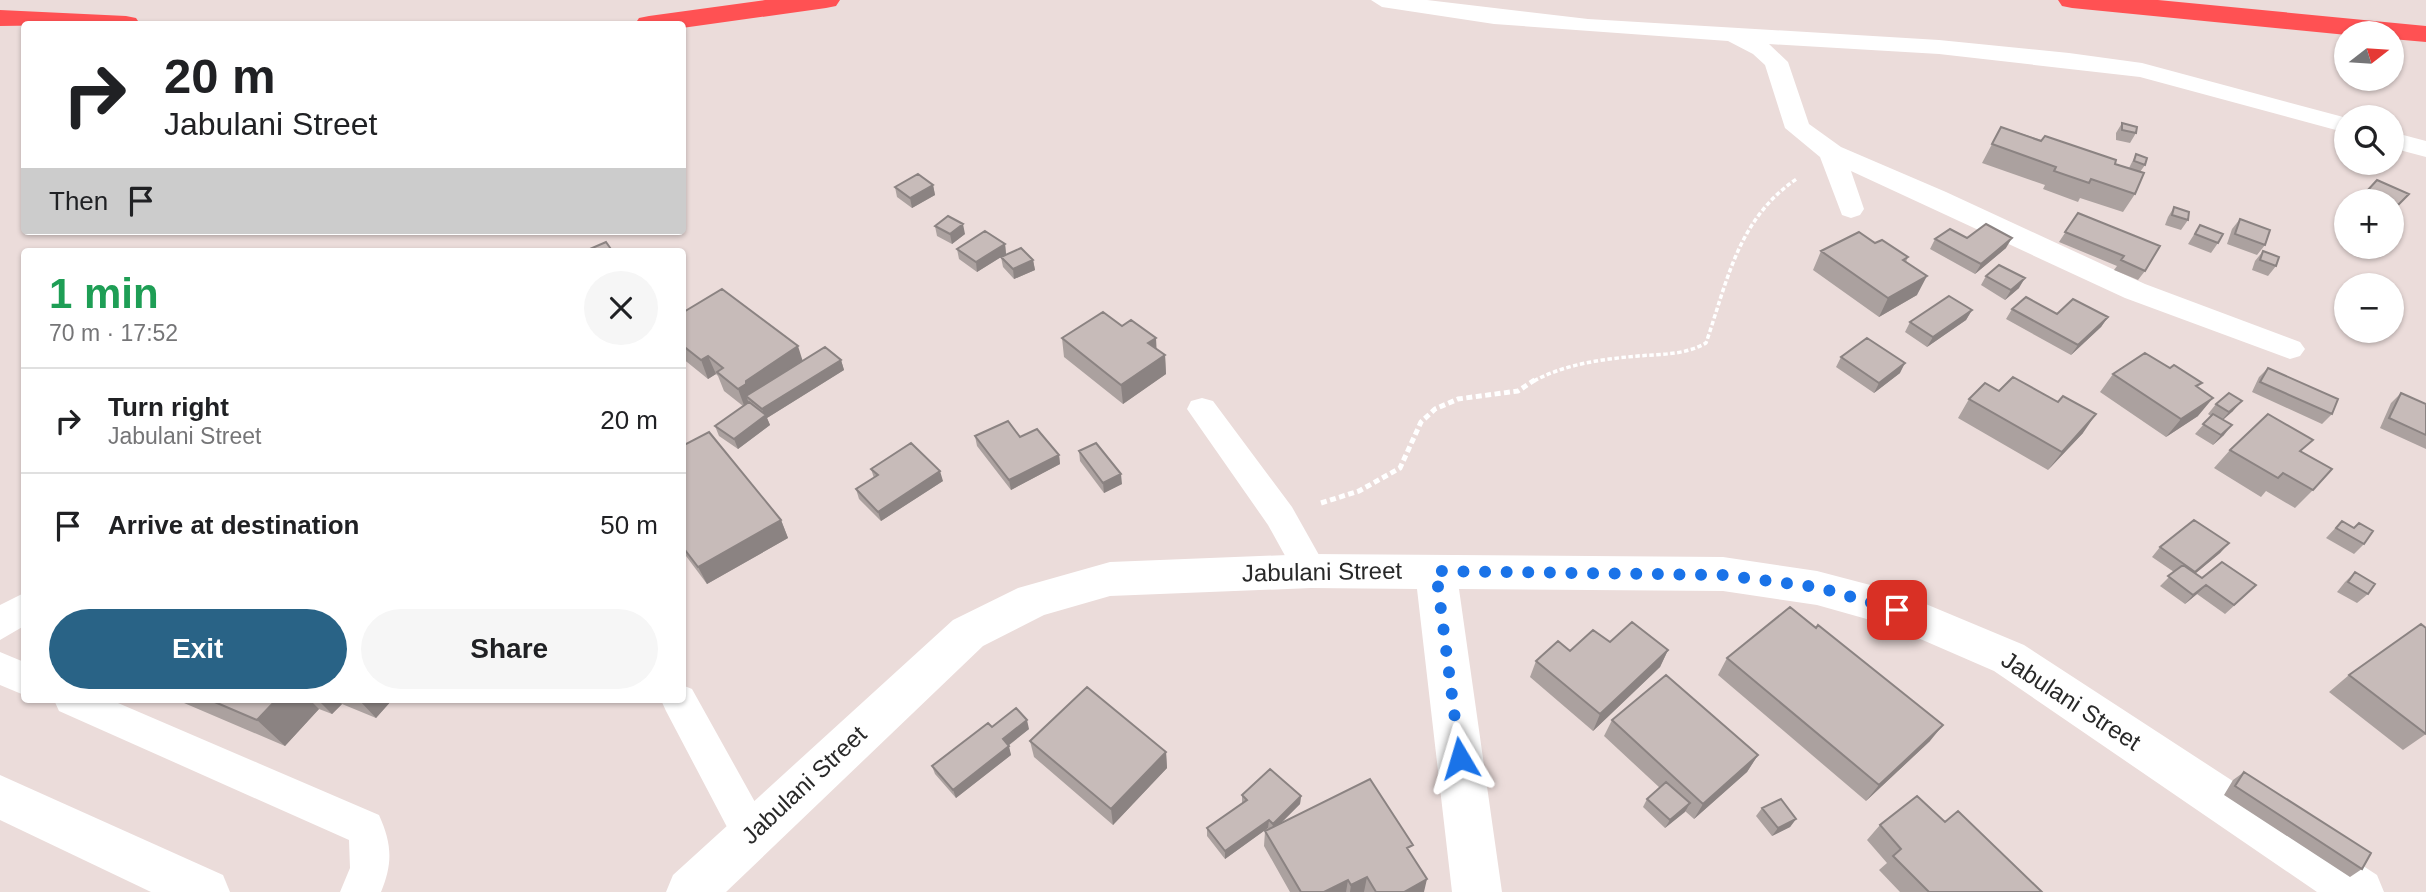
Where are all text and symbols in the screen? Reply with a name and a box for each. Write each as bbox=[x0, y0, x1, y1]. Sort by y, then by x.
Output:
north arrow bbox=[2334, 21, 2404, 91]
map controls bbox=[2334, 21, 2404, 343]
icon: right bbox=[49, 49, 140, 140]
text: 20 m bbox=[164, 49, 276, 103]
button: search bbox=[2334, 105, 2404, 175]
text: Jabulani Street bbox=[164, 106, 377, 142]
icon: arrive bbox=[122, 182, 160, 220]
text: Then bbox=[49, 186, 108, 216]
button: + bbox=[2334, 189, 2404, 259]
text: 1 min bbox=[49, 270, 159, 317]
button: close bbox=[584, 271, 658, 345]
button: − bbox=[2334, 273, 2404, 343]
text: 70 m · 17:52 bbox=[49, 320, 178, 346]
text: Turn right bbox=[108, 392, 229, 422]
icon: right bbox=[49, 402, 87, 440]
text: 20 m bbox=[600, 405, 658, 435]
text: Jabulani Street bbox=[108, 423, 261, 449]
icon: arrive bbox=[49, 507, 87, 545]
text: Arrive at destination bbox=[108, 510, 359, 540]
text: 50 m bbox=[600, 510, 658, 540]
street label: Jabulani Street bbox=[1242, 557, 1403, 586]
pin bbox=[1867, 580, 1927, 640]
icon: arrive bbox=[1878, 591, 1916, 629]
button: Exit bbox=[49, 609, 347, 689]
button: Share bbox=[361, 609, 658, 689]
street label: Jabulani Street bbox=[1997, 646, 2146, 756]
street label: Jabulani Street bbox=[736, 720, 872, 849]
position arrow bbox=[1423, 721, 1497, 795]

